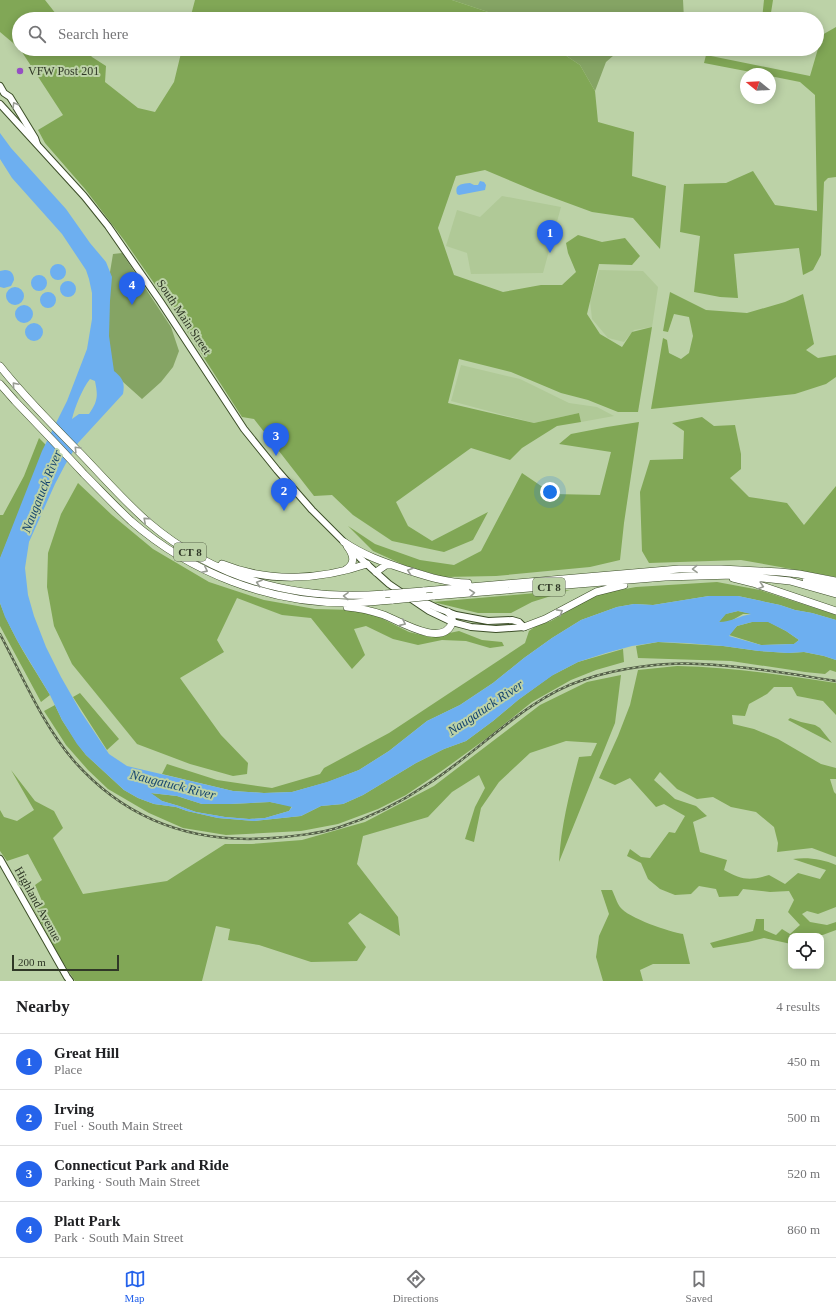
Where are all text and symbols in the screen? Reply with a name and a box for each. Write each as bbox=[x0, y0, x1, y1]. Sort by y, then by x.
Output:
search box bbox=[12, 12, 824, 56]
icon: search bbox=[26, 23, 48, 45]
text: Search here bbox=[58, 26, 128, 42]
place label: VFW Post 201 bbox=[28, 64, 99, 78]
marker: VFW Post 201 bbox=[15, 66, 25, 76]
north arrow bbox=[740, 68, 776, 104]
one-way arrow bbox=[12, 102, 19, 109]
pin: 1 bbox=[537, 220, 563, 253]
pin: 4 bbox=[119, 272, 145, 305]
street label: South Main Street bbox=[154, 277, 215, 358]
one-way arrow bbox=[13, 382, 20, 389]
pin: 3 bbox=[263, 423, 289, 456]
one-way arrow bbox=[74, 446, 81, 454]
water label: Naugatuck River bbox=[18, 447, 65, 536]
pin: 2 bbox=[271, 478, 297, 511]
your location bbox=[540, 482, 560, 502]
one-way arrow bbox=[143, 517, 151, 525]
road number: CT 8 bbox=[174, 543, 206, 561]
one-way arrow bbox=[201, 565, 208, 573]
one-way arrow bbox=[692, 565, 698, 573]
one-way arrow bbox=[406, 567, 413, 576]
road number: CT 8 bbox=[533, 578, 565, 596]
one-way arrow bbox=[255, 579, 262, 588]
one-way arrow bbox=[757, 581, 764, 590]
one-way arrow bbox=[469, 589, 475, 598]
one-way arrow bbox=[343, 591, 349, 600]
one-way arrow bbox=[555, 609, 563, 616]
one-way arrow bbox=[399, 618, 406, 626]
water label: Naugatuck River bbox=[444, 676, 527, 739]
water label: Naugatuck River bbox=[128, 766, 218, 803]
street label: Highland Avenue bbox=[12, 864, 64, 944]
map controls bbox=[788, 933, 824, 969]
button: locate bbox=[788, 933, 824, 969]
scale bar bbox=[12, 953, 119, 972]
text: 200 m bbox=[18, 956, 46, 968]
text: Nearby bbox=[16, 997, 70, 1016]
text: 4 results bbox=[776, 999, 820, 1014]
text: Great Hill bbox=[54, 1045, 119, 1061]
text: 1 bbox=[26, 1054, 32, 1069]
text: 450 m bbox=[787, 1054, 820, 1069]
text: Place bbox=[54, 1062, 82, 1077]
text: Irving bbox=[54, 1101, 94, 1117]
text: 2 bbox=[26, 1110, 32, 1125]
text: 500 m bbox=[787, 1110, 820, 1125]
text: Fuel · South Main Street bbox=[54, 1118, 183, 1133]
text: Connecticut Park and Ride bbox=[54, 1157, 229, 1173]
text: 3 bbox=[26, 1166, 32, 1181]
text: 520 m bbox=[787, 1166, 820, 1181]
text: Parking · South Main Street bbox=[54, 1174, 200, 1189]
text: Platt Park bbox=[54, 1213, 120, 1229]
text: 4 bbox=[26, 1222, 32, 1237]
text: 860 m bbox=[787, 1222, 820, 1237]
text: Park · South Main Street bbox=[54, 1230, 183, 1245]
tab: Map bbox=[124, 1268, 146, 1304]
tab: Directions bbox=[393, 1268, 438, 1304]
tab: Saved bbox=[686, 1268, 712, 1304]

